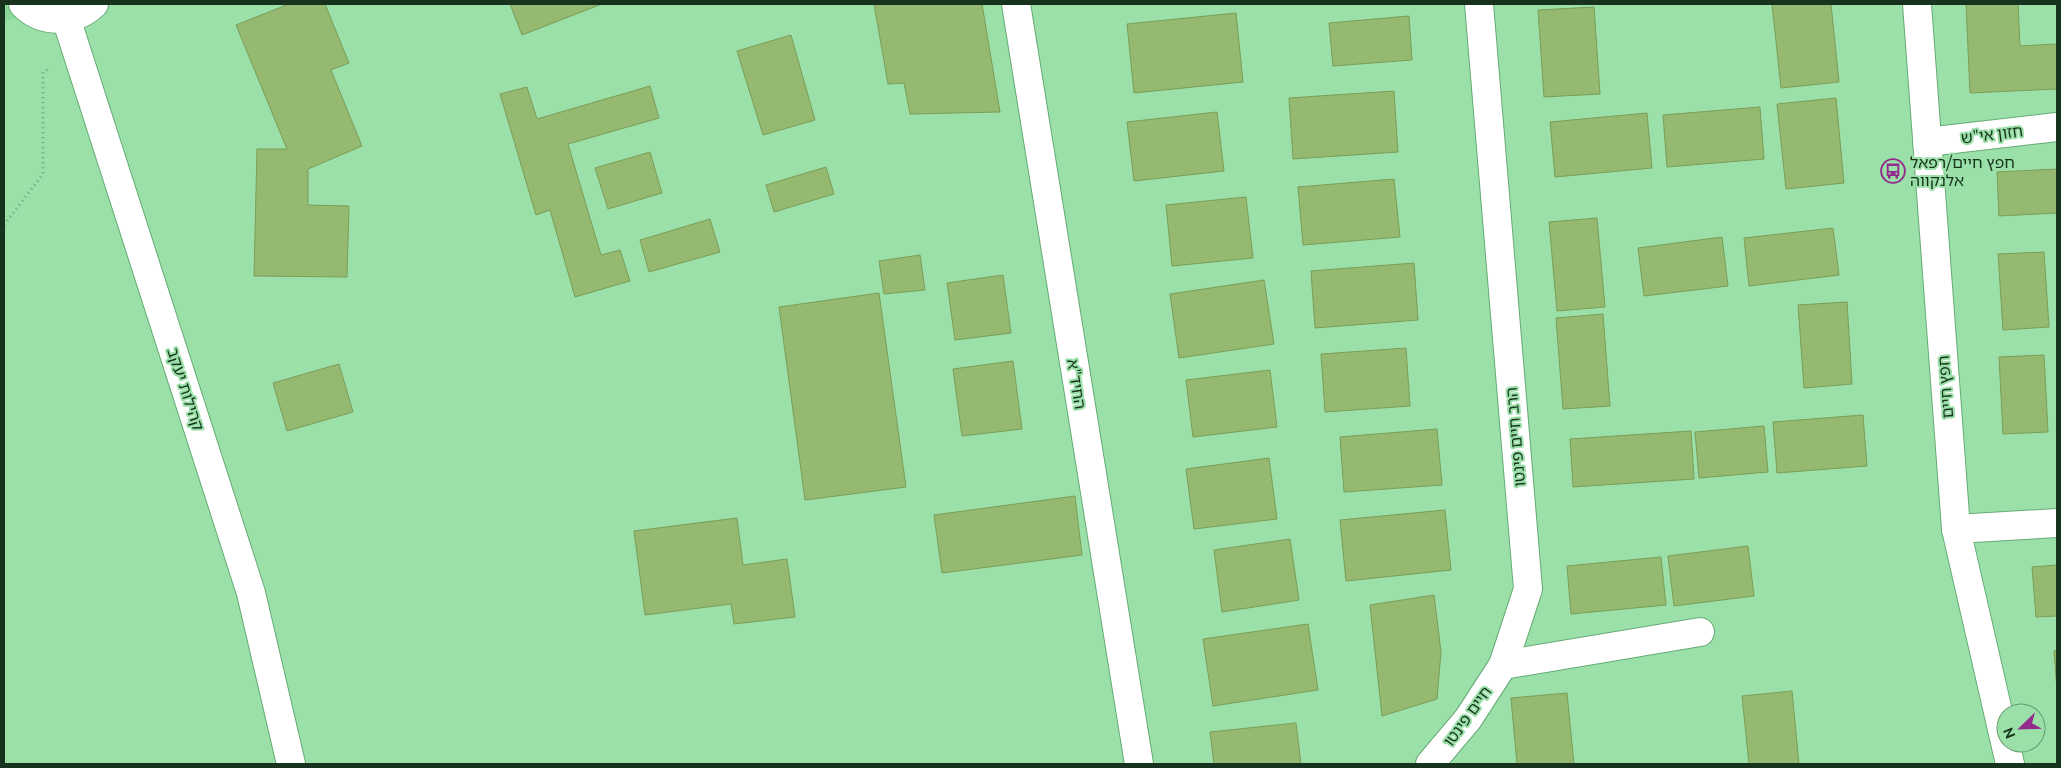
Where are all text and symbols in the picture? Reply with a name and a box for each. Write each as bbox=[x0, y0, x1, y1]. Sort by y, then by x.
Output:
street label: חזון אי"ש bbox=[1960, 121, 2024, 147]
place label: חפץ חיים/רפאל אלנקווה bbox=[1910, 153, 2015, 189]
bus stop icon: חפץ חיים/רפאל אלנקווה bbox=[1880, 158, 1906, 184]
street label: קהילות יעקב bbox=[164, 345, 208, 433]
street label: חפץ חיים bbox=[1934, 355, 1956, 419]
street label: החיד"א bbox=[1064, 358, 1090, 410]
street label: הרב חיים פינטו bbox=[1502, 386, 1528, 488]
street label: חיים פינטו bbox=[1439, 683, 1495, 749]
north arrow bbox=[1996, 703, 2046, 753]
text: N bbox=[2000, 725, 2018, 741]

